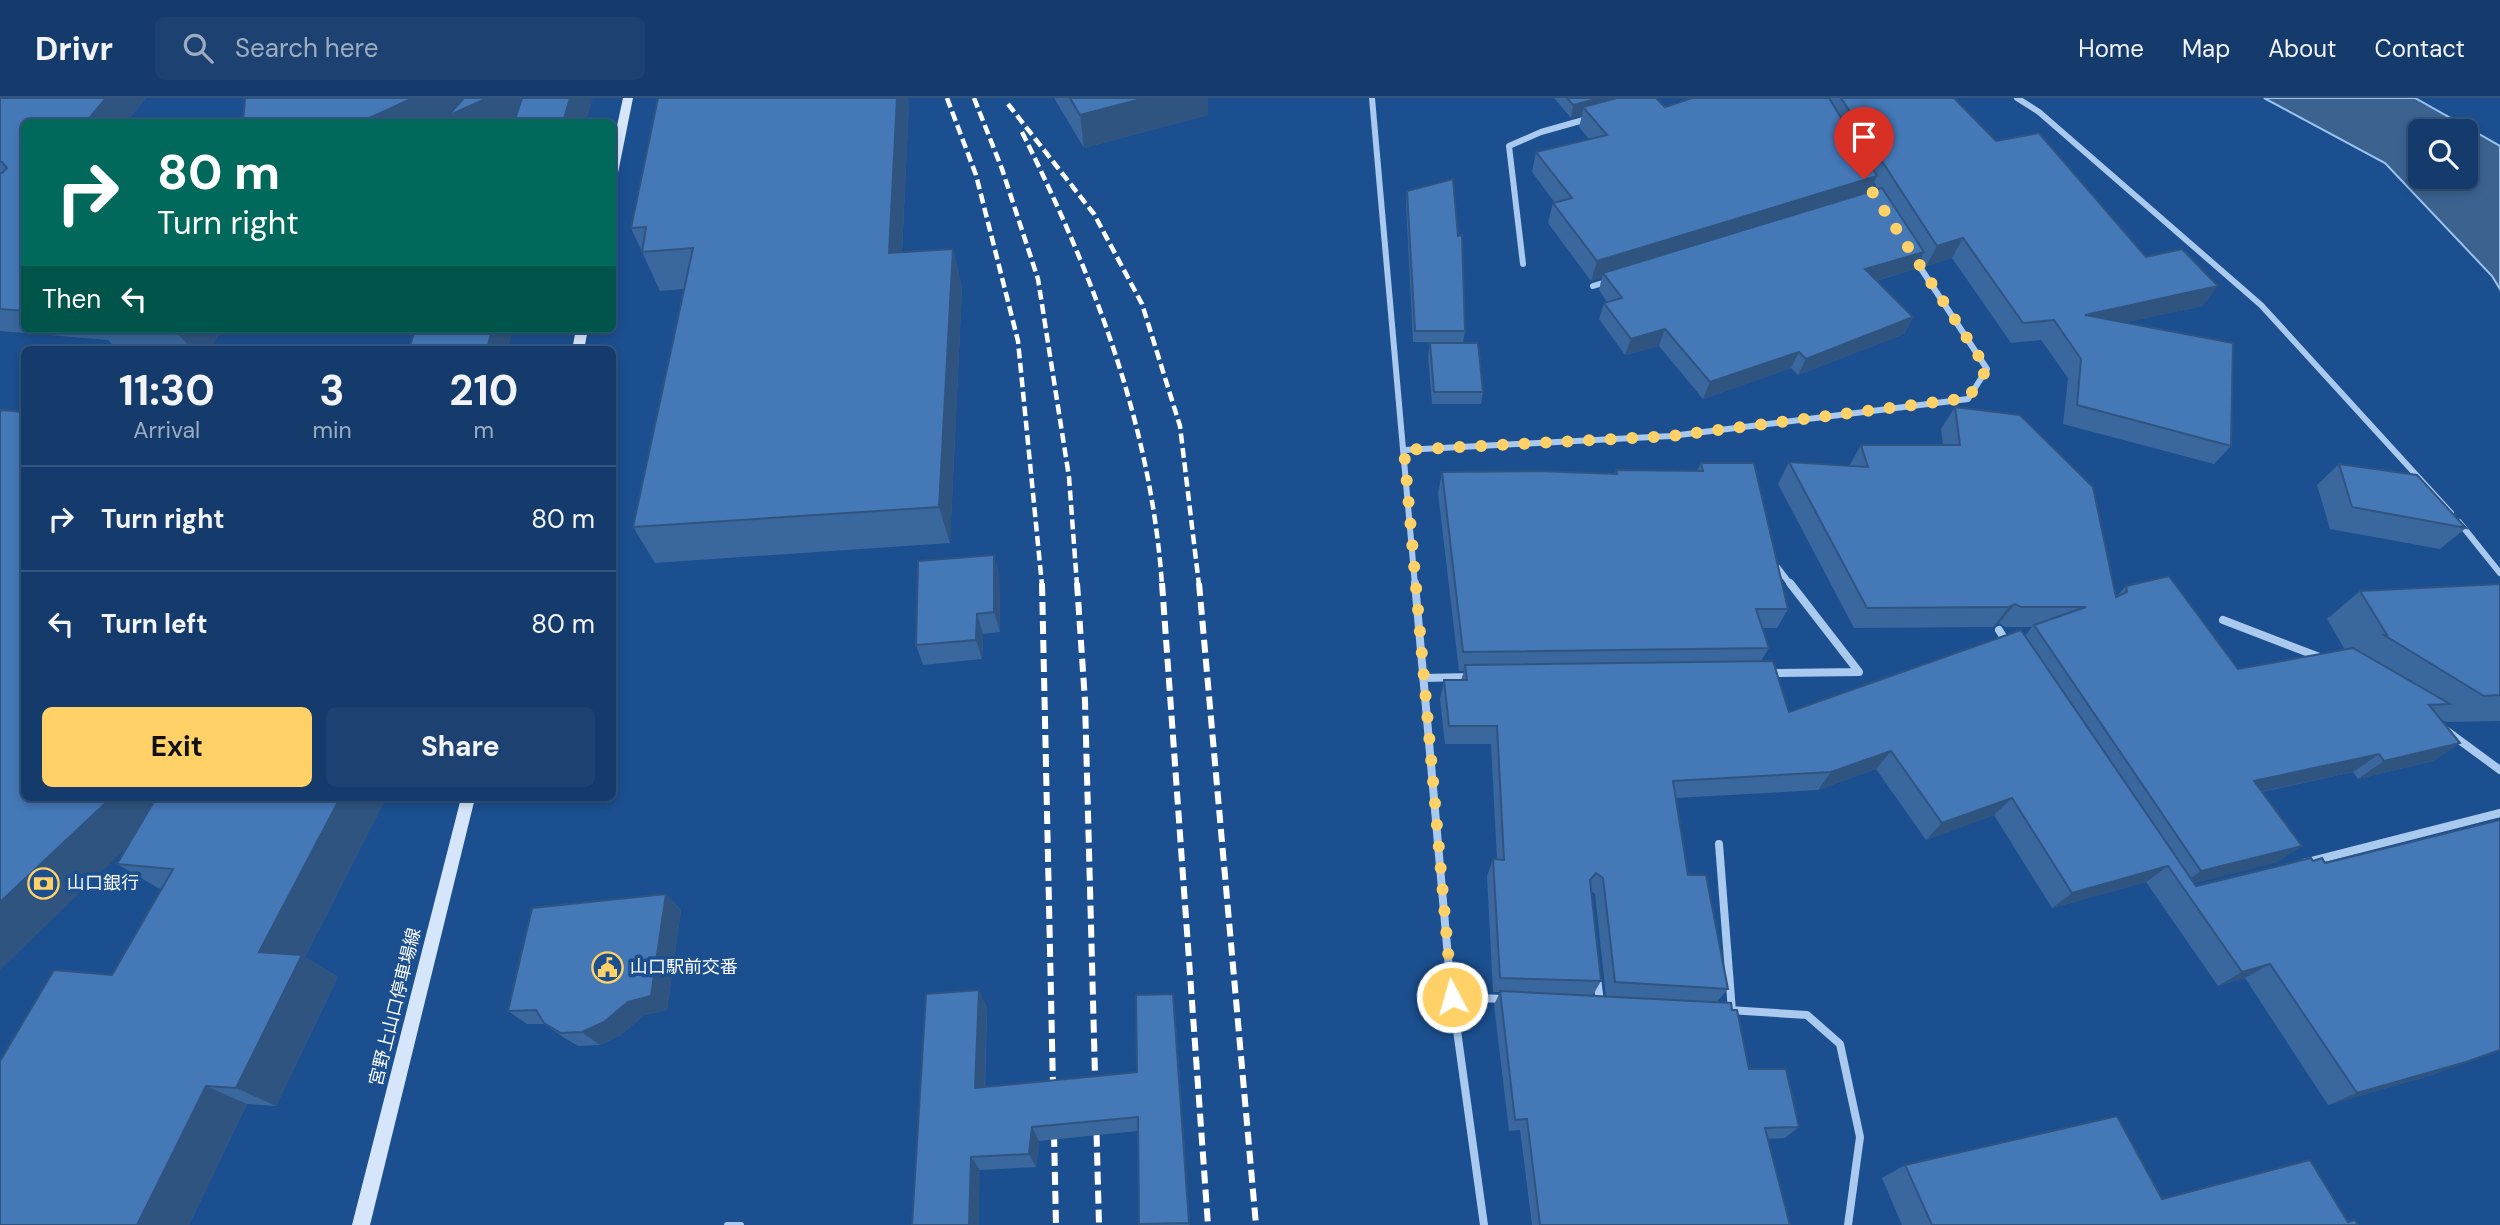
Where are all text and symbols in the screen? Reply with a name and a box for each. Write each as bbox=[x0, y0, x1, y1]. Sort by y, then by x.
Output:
search box bbox=[155, 17, 645, 80]
text: Drivr bbox=[35, 27, 113, 70]
icon: search bbox=[179, 29, 217, 67]
text: Search here bbox=[235, 31, 378, 65]
text: Home bbox=[2078, 33, 2144, 64]
text: Map bbox=[2182, 33, 2230, 64]
text: About bbox=[2268, 33, 2337, 64]
text: Contact bbox=[2375, 33, 2465, 64]
pin bbox=[1834, 107, 1894, 179]
icon: arrive bbox=[1845, 118, 1883, 156]
map controls bbox=[2408, 119, 2478, 189]
button: search bbox=[2408, 119, 2478, 189]
text: 80 m bbox=[157, 140, 280, 204]
icon: right bbox=[42, 147, 133, 238]
text: Turn right bbox=[157, 202, 299, 244]
icon: left bbox=[115, 280, 153, 318]
text: Then bbox=[42, 282, 101, 316]
text: 11:30 bbox=[119, 363, 215, 418]
text: 3 bbox=[319, 363, 345, 418]
text: 210 bbox=[449, 363, 518, 418]
text: Arrival bbox=[133, 415, 200, 445]
text: min bbox=[312, 415, 352, 445]
text: m bbox=[474, 415, 494, 445]
icon: right bbox=[42, 500, 80, 538]
text: Turn right bbox=[101, 502, 225, 536]
text: 80 m bbox=[531, 502, 595, 536]
icon: left bbox=[42, 605, 80, 643]
text: Turn left bbox=[101, 607, 208, 641]
text: 80 m bbox=[531, 607, 595, 641]
button: Exit bbox=[42, 707, 312, 787]
button: Share bbox=[326, 707, 595, 787]
bank icon: 山口銀行 bbox=[27, 866, 61, 900]
place label: 山口銀行 bbox=[67, 871, 139, 895]
street label: 宮野上山口停車場線 bbox=[364, 926, 426, 1088]
public building icon: 山口駅前交番 bbox=[590, 950, 624, 984]
place label: 山口駅前交番 bbox=[630, 955, 738, 979]
position arrow bbox=[1415, 960, 1489, 1034]

